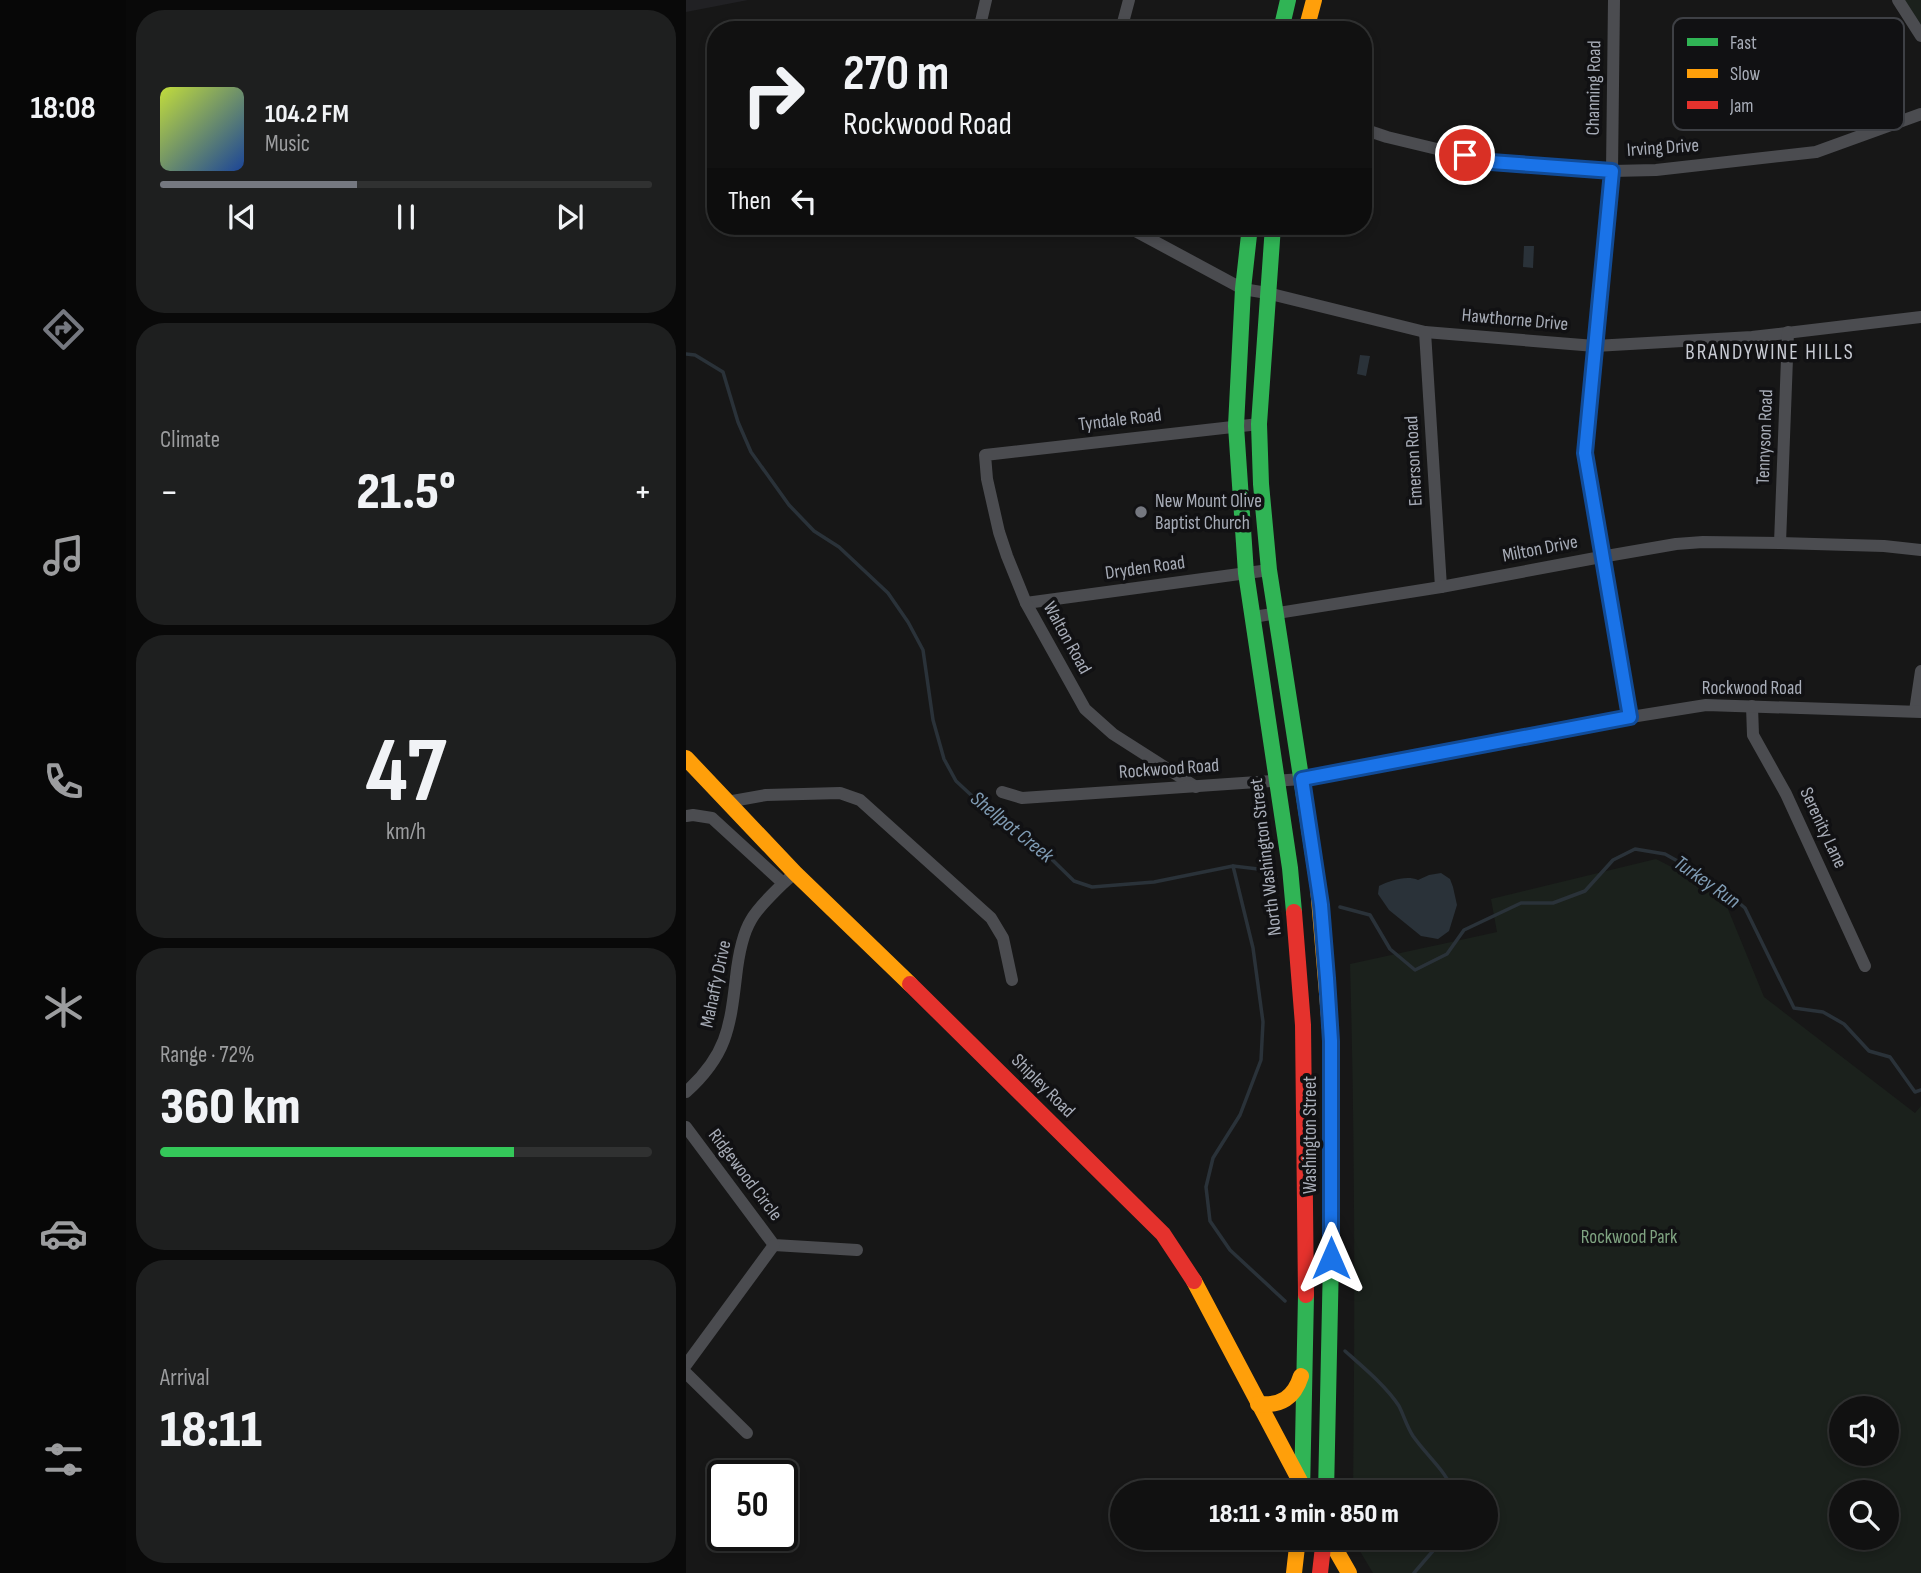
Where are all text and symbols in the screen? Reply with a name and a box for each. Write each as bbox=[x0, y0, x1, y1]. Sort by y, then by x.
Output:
legend bbox=[1673, 18, 1904, 130]
text: Fast bbox=[1730, 32, 1757, 55]
street label: Channing Road bbox=[1582, 40, 1606, 136]
text: 270 m bbox=[843, 45, 949, 104]
icon: right bbox=[728, 49, 819, 140]
text: Slow bbox=[1730, 63, 1760, 86]
text: 18:08 bbox=[30, 89, 96, 128]
text: Jam bbox=[1729, 95, 1753, 118]
text: 104.2 FM bbox=[265, 99, 349, 130]
text: Rockwood Road bbox=[843, 105, 1012, 144]
pin bbox=[1435, 125, 1495, 185]
text: Music bbox=[265, 130, 310, 158]
street label: Irving Drive bbox=[1626, 134, 1700, 162]
icon: arrive bbox=[1446, 136, 1484, 174]
icon: left bbox=[785, 182, 823, 220]
text: Then bbox=[728, 186, 771, 217]
icon: previous bbox=[223, 198, 261, 236]
icon: pause bbox=[387, 198, 425, 236]
icon: next bbox=[551, 198, 589, 236]
street label: Hawthorne Drive bbox=[1461, 304, 1569, 336]
icon: directions bbox=[39, 305, 88, 354]
district label: BRANDYWINE HILLS bbox=[1685, 340, 1855, 365]
street label: Tennyson Road bbox=[1752, 389, 1778, 485]
street label: Tyndale Road bbox=[1077, 403, 1163, 437]
street label: Emerson Road bbox=[1400, 415, 1428, 507]
text: Climate bbox=[160, 426, 220, 454]
text: 21.5° bbox=[356, 461, 456, 524]
text: − bbox=[160, 470, 179, 515]
text: + bbox=[633, 470, 652, 515]
place label: New Mount Olive Baptist Church bbox=[1155, 490, 1262, 535]
marker: New Mount Olive Baptist Church bbox=[1133, 504, 1149, 520]
street label: Milton Drive bbox=[1500, 530, 1580, 568]
icon: music bbox=[39, 531, 88, 580]
street label: Dryden Road bbox=[1104, 551, 1186, 585]
street label: Walton Road bbox=[1038, 598, 1096, 678]
street label: Rockwood Road bbox=[1702, 677, 1802, 700]
text: 47 bbox=[366, 718, 446, 827]
street label: Rockwood Road bbox=[1118, 754, 1220, 784]
icon: phone bbox=[39, 757, 88, 806]
street label: North Washington Street bbox=[1245, 777, 1287, 937]
street label: Serenity Lane bbox=[1794, 784, 1852, 872]
water label: Shellpot Creek bbox=[965, 786, 1060, 869]
text: km/h bbox=[386, 818, 426, 846]
water label: Turkey Run bbox=[1669, 850, 1745, 914]
street label: Mahaffy Drive bbox=[696, 938, 736, 1030]
icon: climate bbox=[39, 983, 88, 1032]
text: Range · 72% bbox=[160, 1041, 255, 1069]
street label: Shipley Road bbox=[1006, 1049, 1080, 1123]
text: 360 km bbox=[160, 1076, 301, 1139]
street label: Washington Street bbox=[1299, 1076, 1322, 1194]
street label: Ridgewood Circle bbox=[703, 1124, 787, 1226]
icon: car bbox=[39, 1209, 88, 1258]
position arrow bbox=[1294, 1221, 1368, 1295]
park label: Rockwood Park bbox=[1581, 1226, 1678, 1249]
text: Arrival bbox=[160, 1364, 209, 1392]
map controls bbox=[1829, 1396, 1899, 1550]
button: sound bbox=[1829, 1396, 1899, 1466]
text: 18:11 bbox=[160, 1399, 262, 1462]
icon: filters bbox=[39, 1435, 88, 1484]
speed limit sign: 50 bbox=[707, 1460, 798, 1551]
button: search bbox=[1829, 1480, 1899, 1550]
text: 18:11 · 3 min · 850 m bbox=[1209, 1499, 1399, 1530]

